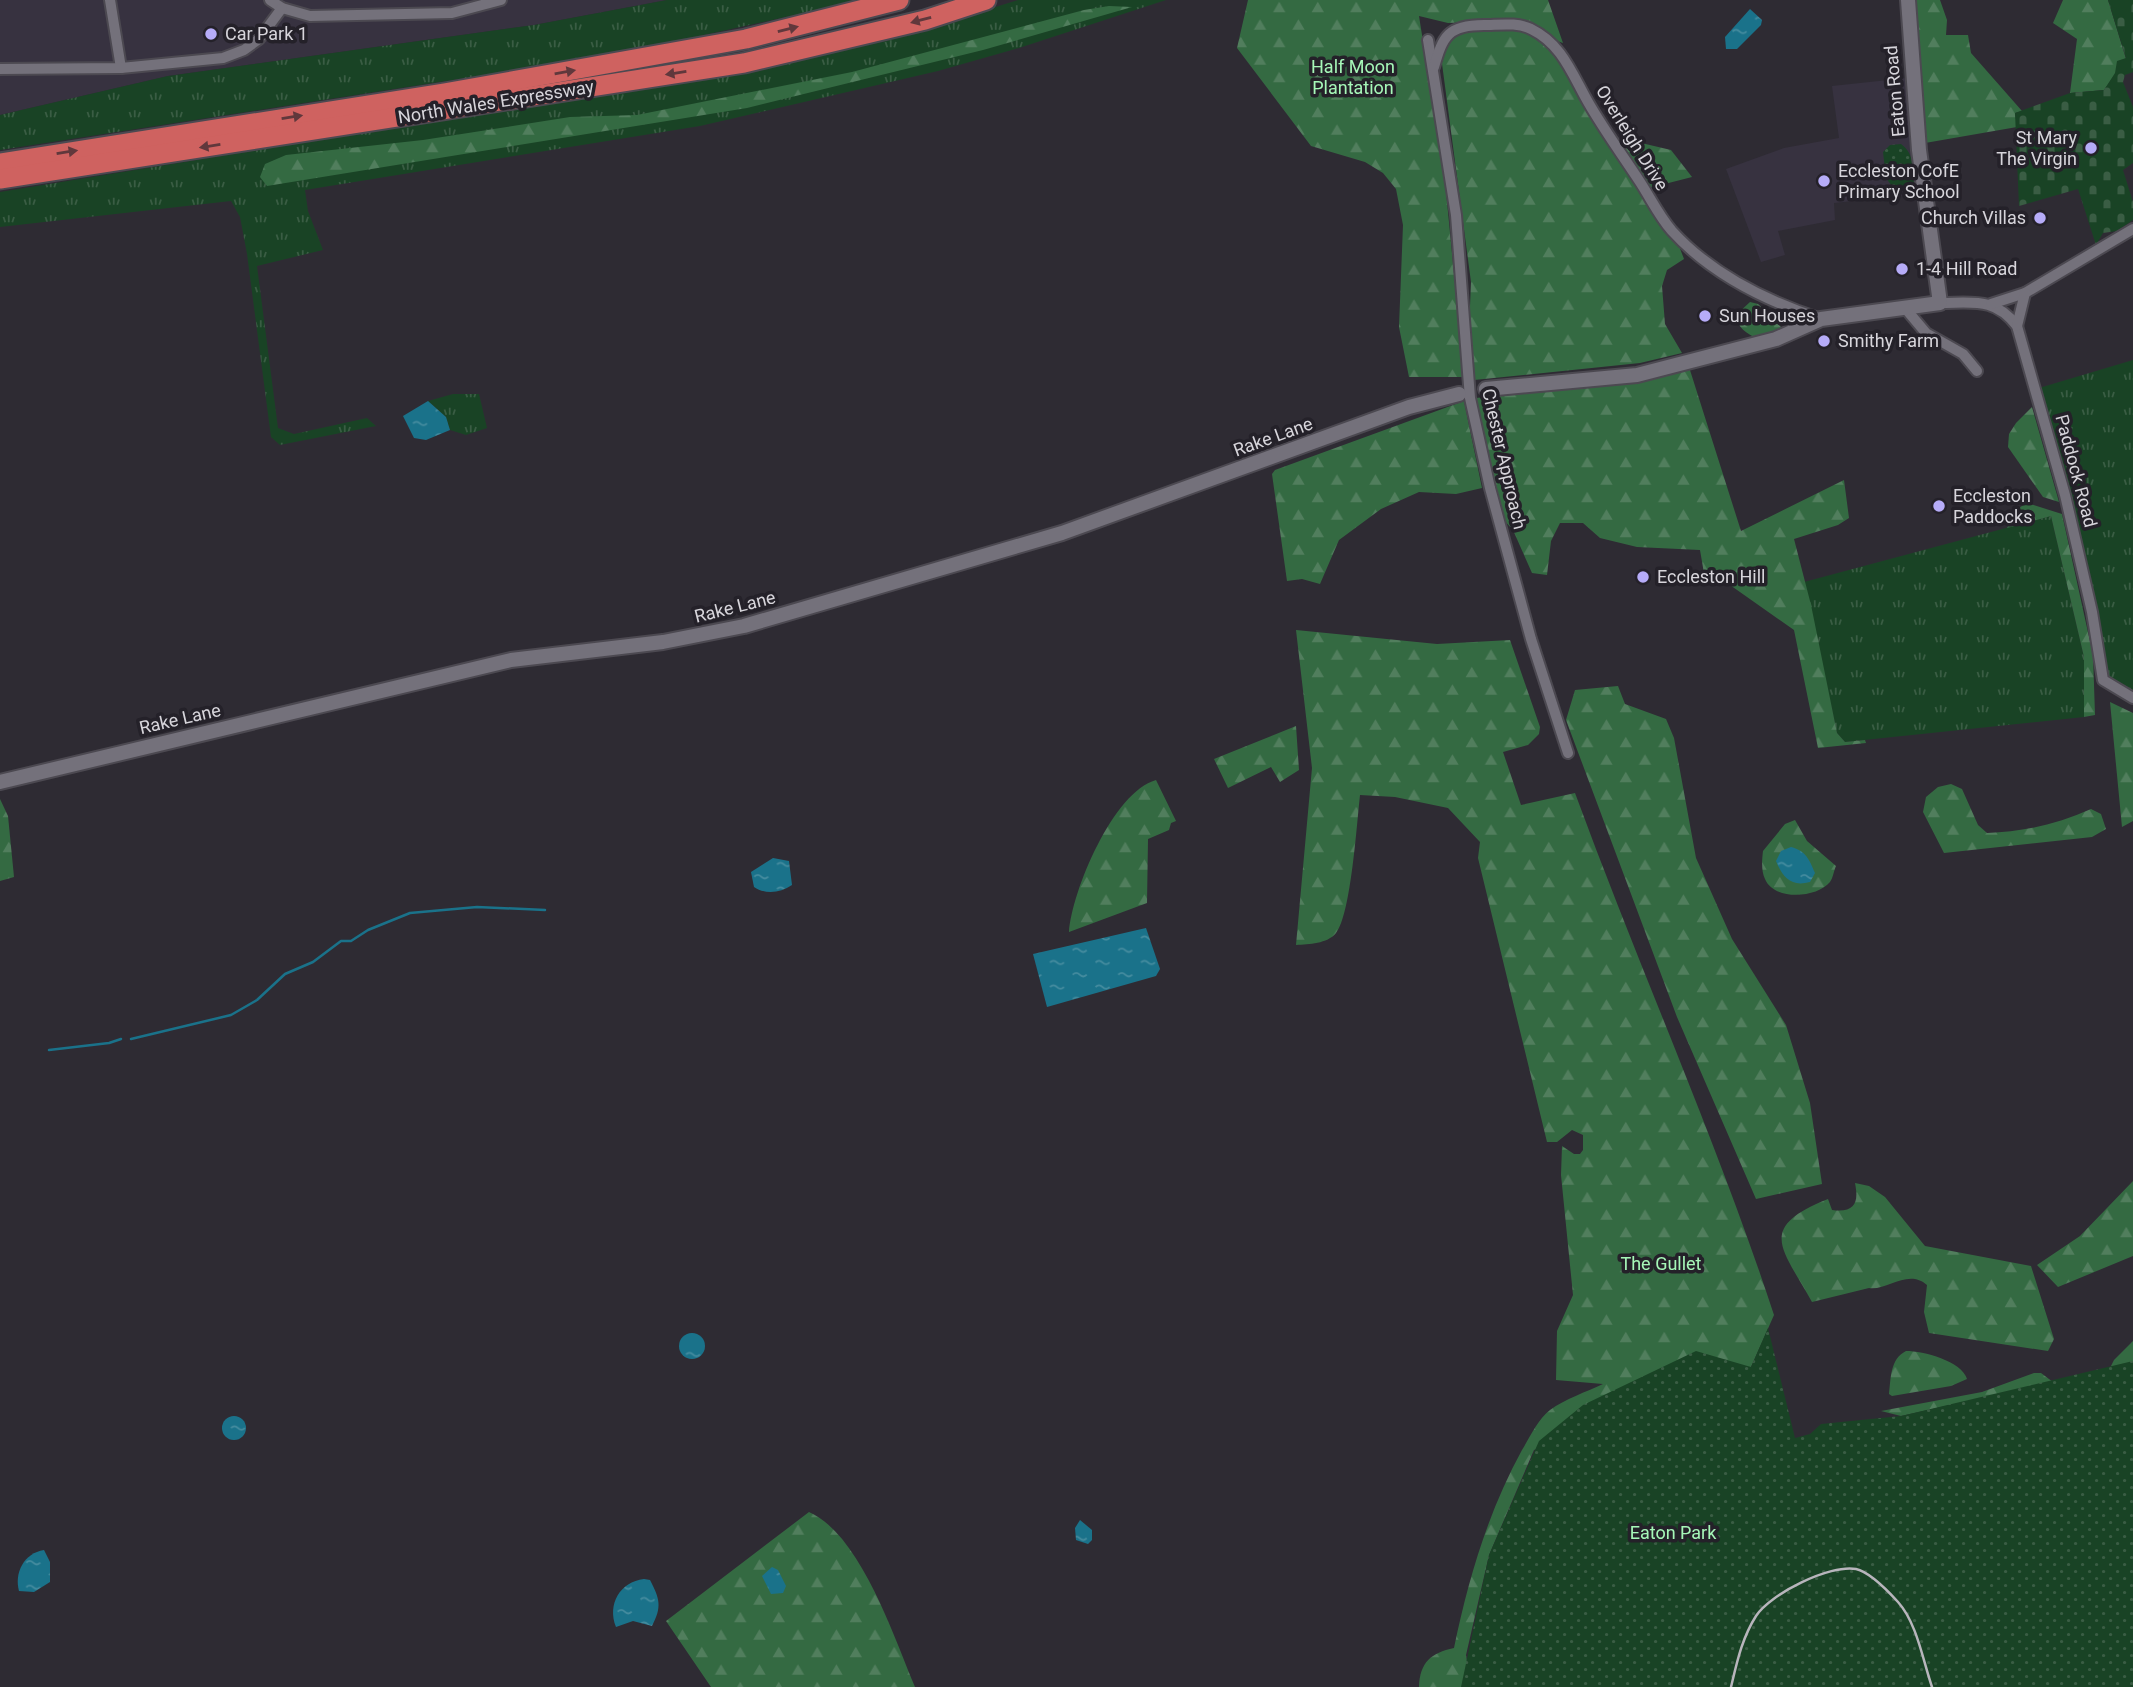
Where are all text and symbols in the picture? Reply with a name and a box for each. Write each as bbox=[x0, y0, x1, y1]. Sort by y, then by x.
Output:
one-way arrow bbox=[910, 15, 932, 26]
place label: Car Park 1 bbox=[225, 23, 308, 44]
one-way arrow bbox=[777, 23, 799, 34]
marker: Car Park 1 bbox=[203, 26, 219, 42]
street label: Eaton Road bbox=[1880, 44, 1909, 138]
park label: Half Moon Plantation bbox=[1311, 56, 1395, 98]
one-way arrow bbox=[554, 66, 576, 77]
one-way arrow bbox=[665, 68, 687, 79]
street label: North Wales Expressway bbox=[396, 76, 596, 127]
street label: Overleigh Drive bbox=[1592, 81, 1673, 194]
one-way arrow bbox=[281, 111, 303, 122]
place label: St Mary The Virgin bbox=[1996, 127, 2077, 169]
marker: St Mary The Virgin bbox=[2083, 140, 2099, 156]
one-way arrow bbox=[198, 141, 220, 152]
one-way arrow bbox=[57, 146, 79, 157]
place label: Eccleston CofE Primary School bbox=[1838, 160, 1960, 202]
marker: Eccleston CofE Primary School bbox=[1816, 173, 1832, 189]
place label: Church Villas bbox=[1921, 207, 2026, 228]
marker: Church Villas bbox=[2032, 210, 2048, 226]
place label: 1-4 Hill Road bbox=[1916, 258, 2017, 279]
marker: 1-4 Hill Road bbox=[1894, 261, 1910, 277]
place label: Sun Houses bbox=[1719, 305, 1815, 326]
marker: Sun Houses bbox=[1697, 308, 1713, 324]
place label: Smithy Farm bbox=[1838, 330, 1939, 351]
marker: Smithy Farm bbox=[1816, 333, 1832, 349]
street label: Chester Approach bbox=[1478, 386, 1531, 531]
street label: Paddock Road bbox=[2051, 412, 2102, 530]
street label: Rake Lane bbox=[1230, 413, 1315, 461]
place label: Eccleston Paddocks bbox=[1953, 485, 2032, 527]
marker: Eccleston Paddocks bbox=[1931, 498, 1947, 514]
place label: Eccleston Hill bbox=[1657, 566, 1765, 587]
marker: Eccleston Hill bbox=[1635, 569, 1651, 585]
street label: Rake Lane bbox=[692, 586, 778, 627]
street label: Rake Lane bbox=[137, 699, 223, 738]
park label: The Gullet bbox=[1620, 1253, 1702, 1274]
park label: Eaton Park bbox=[1630, 1522, 1717, 1543]

